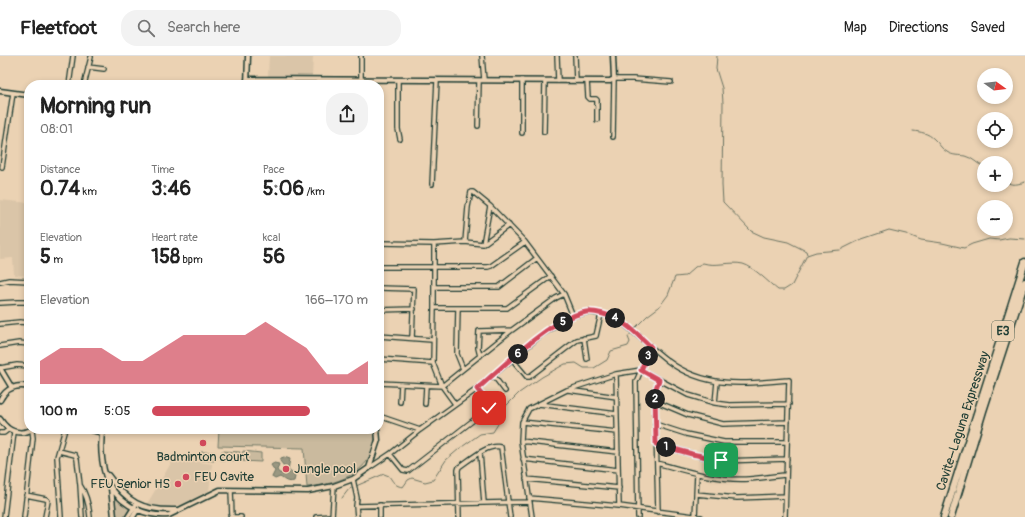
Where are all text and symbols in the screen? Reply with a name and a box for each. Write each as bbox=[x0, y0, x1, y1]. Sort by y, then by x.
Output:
search box bbox=[121, 10, 401, 46]
text: Fleetfoot bbox=[20, 16, 97, 40]
icon: search bbox=[135, 17, 157, 39]
text: Search here bbox=[167, 18, 240, 37]
text: Map bbox=[844, 19, 867, 36]
text: Directions bbox=[889, 19, 948, 36]
text: Saved bbox=[970, 19, 1005, 36]
north arrow bbox=[977, 68, 1013, 104]
map controls bbox=[977, 68, 1013, 236]
text: Morning run bbox=[40, 92, 151, 120]
button: share bbox=[326, 93, 368, 135]
button: locate bbox=[977, 112, 1013, 148]
text: 08:01 bbox=[40, 121, 73, 137]
button: + bbox=[977, 156, 1013, 192]
text: Distance bbox=[40, 163, 80, 176]
text: Time bbox=[151, 163, 174, 176]
text: Pace bbox=[263, 163, 284, 176]
text: 0.74 bbox=[40, 176, 80, 201]
text: 3:46 bbox=[151, 176, 191, 201]
text: 5:06 bbox=[263, 176, 304, 201]
text: km bbox=[80, 185, 97, 198]
text: /km bbox=[304, 185, 325, 198]
button: − bbox=[977, 200, 1013, 236]
text: Elevation bbox=[40, 231, 82, 244]
text: Heart rate bbox=[151, 231, 198, 244]
text: kcal bbox=[263, 231, 281, 244]
text: 5 bbox=[40, 244, 51, 269]
text: 158 bbox=[151, 244, 180, 269]
text: 56 bbox=[263, 244, 285, 269]
text: m bbox=[51, 253, 63, 266]
text: bpm bbox=[180, 253, 203, 266]
text: Elevation bbox=[40, 292, 90, 308]
text: 166–170 m bbox=[305, 292, 368, 308]
pin: 4 bbox=[605, 308, 625, 328]
text: 4 bbox=[612, 311, 618, 324]
pin: 5 bbox=[553, 312, 573, 332]
text: 5 bbox=[560, 315, 566, 328]
road number: E3 bbox=[992, 321, 1014, 341]
pin: 6 bbox=[508, 344, 528, 364]
pin: 3 bbox=[638, 346, 658, 366]
text: 6 bbox=[515, 347, 521, 360]
text: 3 bbox=[645, 349, 651, 362]
street label: Cavite–Laguna Expressway bbox=[933, 349, 993, 493]
pin: 2 bbox=[645, 389, 665, 409]
pin bbox=[472, 391, 506, 425]
text: 2 bbox=[652, 392, 658, 405]
icon: check bbox=[478, 397, 500, 419]
text: 100 m bbox=[40, 403, 77, 419]
text: 5:05 bbox=[104, 403, 130, 419]
pin: 1 bbox=[656, 437, 676, 457]
marker: Badminton court bbox=[198, 438, 208, 448]
text: 1 bbox=[664, 440, 668, 453]
pin bbox=[704, 443, 738, 477]
place label: Badminton court bbox=[156, 449, 250, 465]
icon: arrive bbox=[710, 449, 732, 471]
place label: Jungle pool bbox=[294, 461, 356, 477]
marker: Jungle pool bbox=[281, 464, 291, 474]
place label: FEU Cavite bbox=[194, 469, 254, 485]
marker: FEU Cavite bbox=[181, 472, 191, 482]
place label: FEU Senior HS bbox=[90, 476, 170, 492]
marker: FEU Senior HS bbox=[173, 479, 183, 489]

